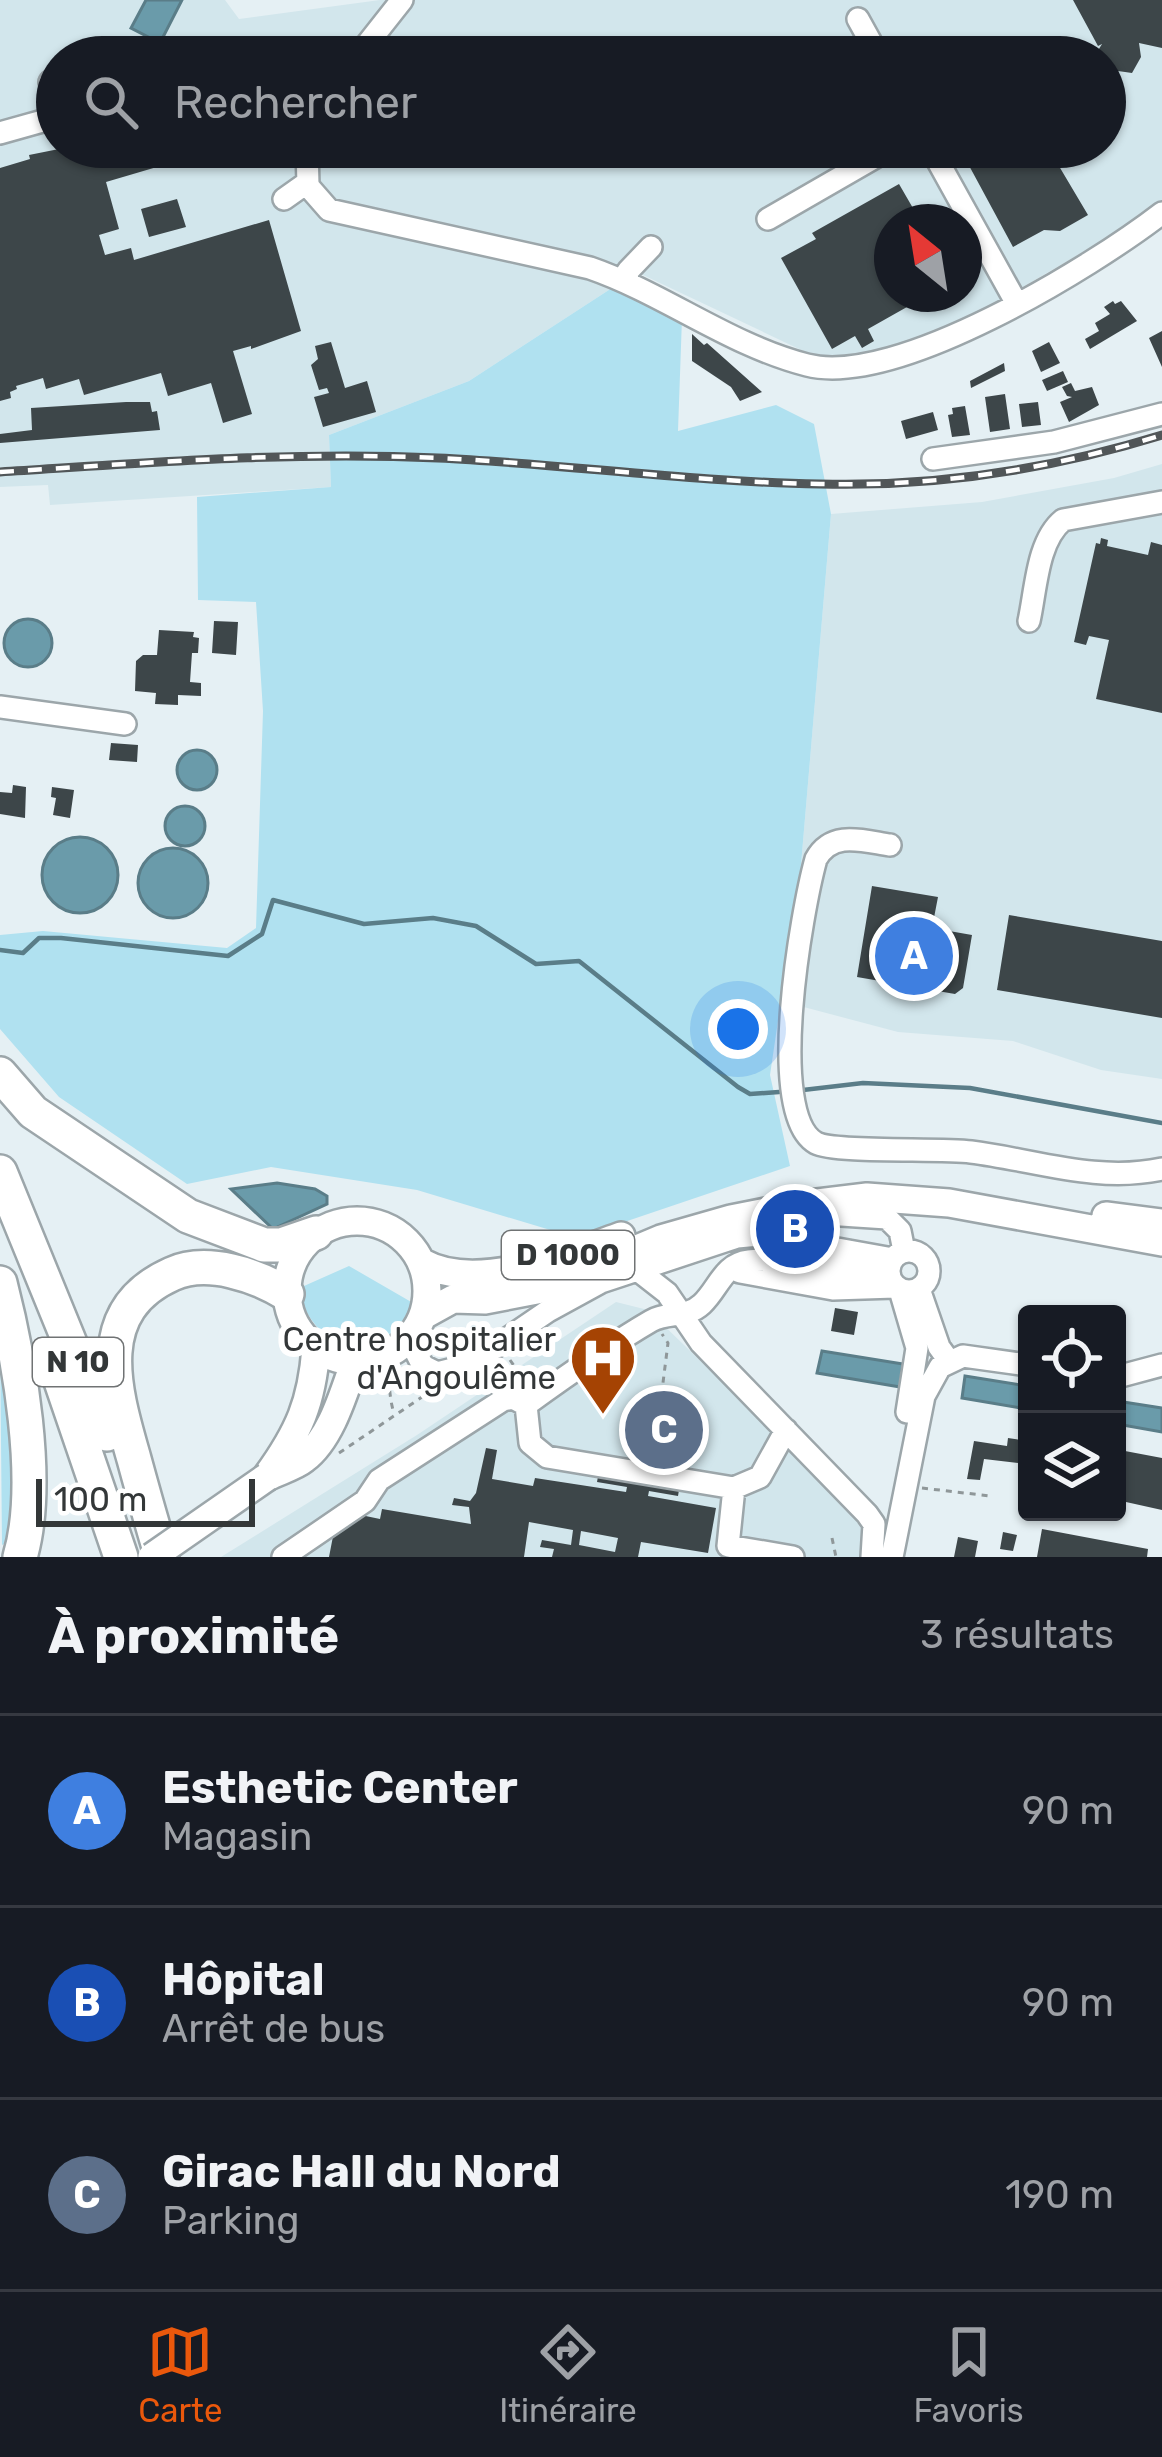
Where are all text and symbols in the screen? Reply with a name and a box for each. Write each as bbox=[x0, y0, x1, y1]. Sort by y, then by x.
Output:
search box bbox=[36, 36, 1126, 168]
icon: search bbox=[78, 69, 144, 135]
text: Rechercher bbox=[174, 76, 417, 129]
north arrow bbox=[874, 204, 982, 312]
pin: A bbox=[875, 911, 953, 1001]
your location bbox=[708, 999, 768, 1059]
pin: B bbox=[756, 1184, 834, 1274]
road number: D 1000 bbox=[502, 1231, 634, 1279]
map controls bbox=[1018, 1305, 1126, 1521]
button: locate bbox=[1018, 1305, 1126, 1413]
place label: Centre hospitalier d'Angoulême bbox=[282, 1320, 556, 1397]
hospital icon: Centre hospitalier d'Angoulême bbox=[568, 1323, 638, 1417]
road number: N 10 bbox=[33, 1338, 123, 1386]
pin: C bbox=[625, 1385, 703, 1475]
button: layers bbox=[1018, 1413, 1126, 1521]
scale bar bbox=[36, 1473, 255, 1526]
text: 100 m bbox=[54, 1480, 147, 1519]
text: À proximité bbox=[48, 1605, 339, 1666]
text: 3 résultats bbox=[920, 1612, 1114, 1658]
text: Esthetic Center bbox=[162, 1761, 518, 1814]
text: A bbox=[73, 1788, 101, 1834]
text: 90 m bbox=[1022, 1788, 1114, 1834]
text: Magasin bbox=[162, 1814, 312, 1860]
text: Hôpital bbox=[162, 1953, 325, 2006]
text: B bbox=[73, 1980, 101, 2026]
text: 90 m bbox=[1022, 1980, 1114, 2026]
text: Arrêt de bus bbox=[162, 2006, 385, 2052]
text: Girac Hall du Nord bbox=[162, 2145, 561, 2198]
text: C bbox=[73, 2172, 101, 2218]
text: 190 m bbox=[1005, 2172, 1114, 2218]
text: Parking bbox=[162, 2198, 300, 2244]
tab: Carte bbox=[138, 2319, 222, 2430]
tab: Itinéraire bbox=[499, 2319, 637, 2430]
tab: Favoris bbox=[913, 2319, 1024, 2430]

